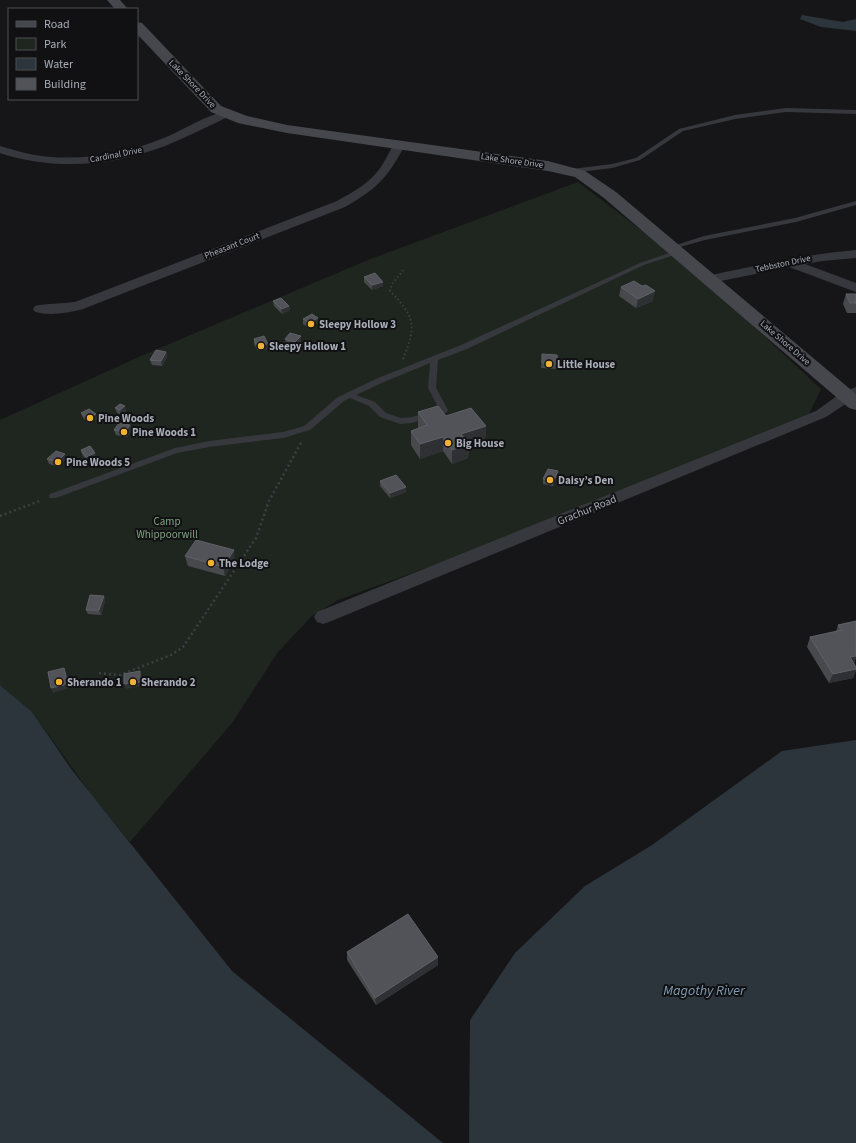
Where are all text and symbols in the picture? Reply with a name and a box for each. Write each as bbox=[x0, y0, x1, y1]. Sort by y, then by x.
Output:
legend bbox=[8, 8, 138, 100]
text: Road bbox=[44, 16, 70, 33]
text: Park bbox=[44, 36, 66, 53]
text: Water bbox=[44, 56, 74, 73]
street label: Lake Shore Drive bbox=[165, 57, 219, 112]
text: Building bbox=[44, 76, 86, 93]
street label: Cardinal Drive bbox=[89, 143, 144, 166]
street label: Lake Shore Drive bbox=[480, 150, 545, 172]
street label: Pheasant Court bbox=[203, 230, 261, 262]
street label: Tebbston Drive bbox=[754, 252, 812, 276]
place label: Sleepy Hollow 3 bbox=[319, 317, 396, 332]
street label: Lake Shore Drive bbox=[757, 317, 813, 369]
marker: Sleepy Hollow 3 bbox=[306, 319, 316, 329]
place label: Sleepy Hollow 1 bbox=[269, 339, 346, 354]
marker: Sleepy Hollow 1 bbox=[256, 341, 266, 351]
place label: Little House bbox=[557, 357, 616, 372]
marker: Little House bbox=[544, 359, 554, 369]
place label: Pine Woods bbox=[98, 411, 154, 426]
marker: Pine Woods bbox=[85, 413, 95, 423]
place label: Pine Woods 1 bbox=[132, 425, 196, 440]
marker: Pine Woods 1 bbox=[119, 427, 129, 437]
place label: Big House bbox=[456, 436, 504, 451]
marker: Big House bbox=[443, 438, 453, 448]
place label: Pine Woods 5 bbox=[66, 455, 130, 470]
marker: Pine Woods 5 bbox=[53, 457, 63, 467]
place label: Daisy’s Den bbox=[558, 473, 614, 488]
marker: Daisy’s Den bbox=[545, 475, 555, 485]
street label: Grachur Road bbox=[555, 491, 619, 529]
park label: Camp Whippoorwill bbox=[136, 514, 198, 542]
place label: The Lodge bbox=[219, 556, 269, 571]
marker: The Lodge bbox=[206, 558, 216, 568]
place label: Sherando 1 bbox=[67, 675, 122, 690]
place label: Sherando 2 bbox=[141, 675, 196, 690]
marker: Sherando 1 bbox=[54, 677, 64, 687]
marker: Sherando 2 bbox=[128, 677, 138, 687]
water label: Magothy River bbox=[663, 981, 746, 1001]

